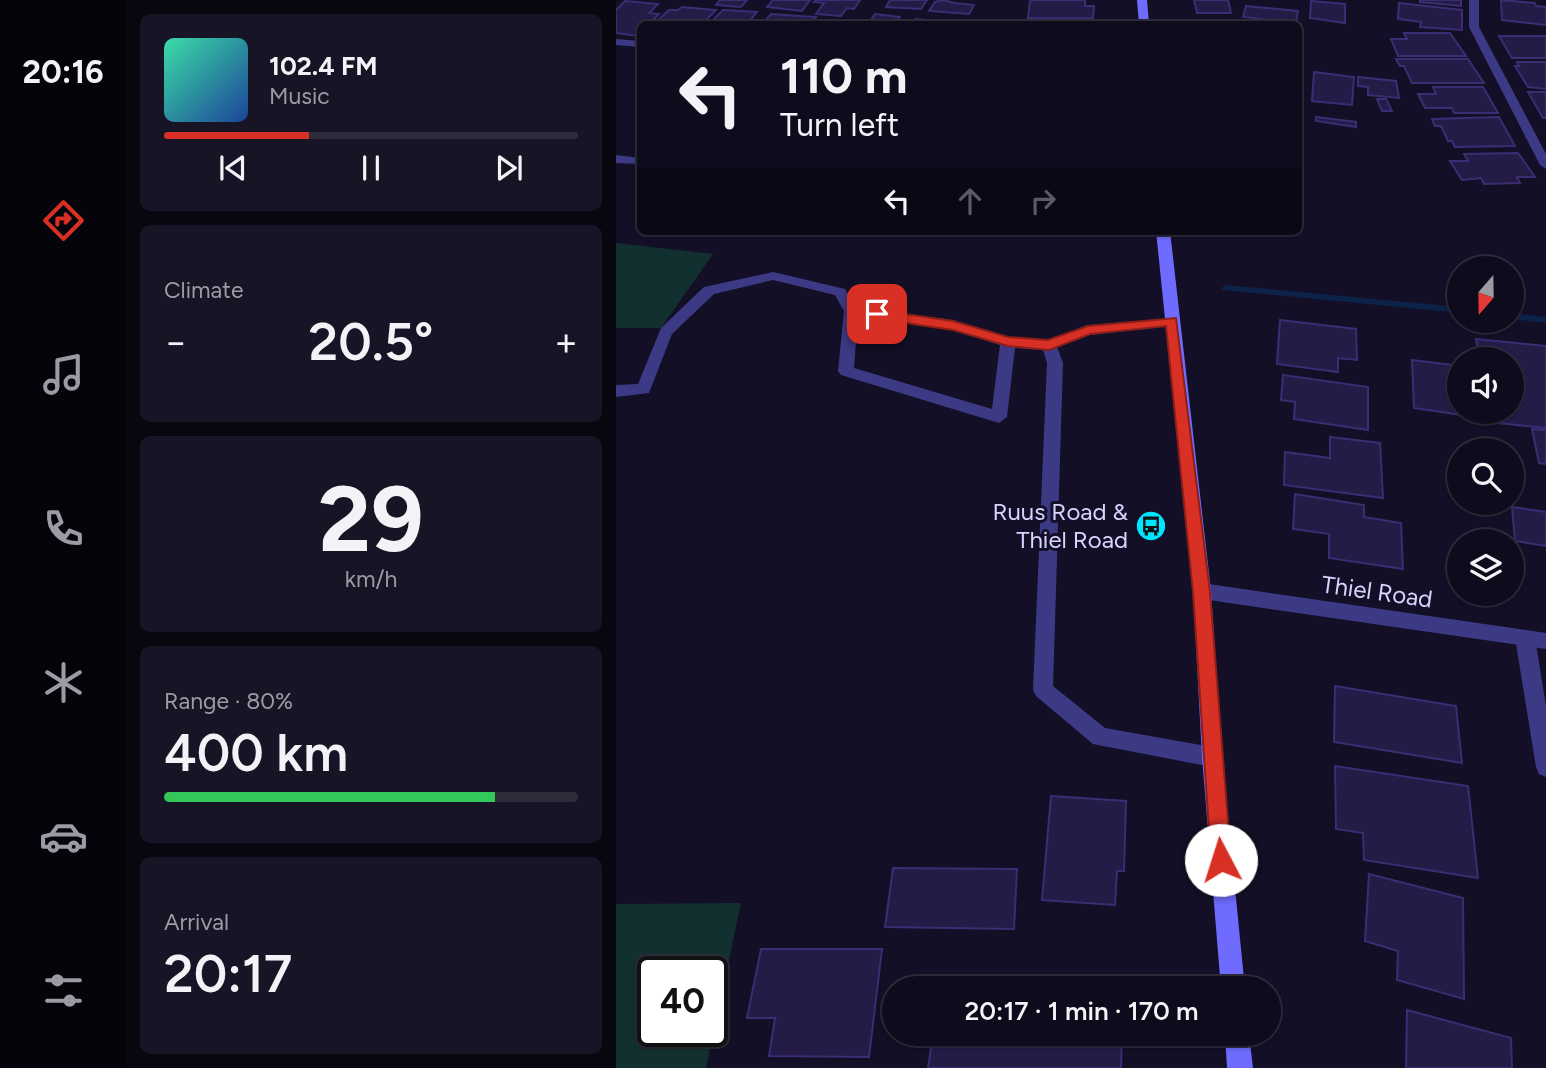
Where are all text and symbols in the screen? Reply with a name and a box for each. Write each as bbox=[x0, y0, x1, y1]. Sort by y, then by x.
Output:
text: 110 m bbox=[780, 46, 908, 105]
icon: left bbox=[665, 49, 756, 140]
text: 102.4 FM bbox=[269, 50, 378, 82]
text: 20:16 bbox=[23, 53, 103, 91]
text: Music bbox=[269, 82, 330, 110]
text: Turn left bbox=[780, 106, 899, 144]
icon: previous bbox=[214, 149, 252, 187]
icon: pause bbox=[352, 149, 390, 187]
icon: next bbox=[490, 149, 528, 187]
icon: left bbox=[878, 182, 916, 220]
icon: ahead bbox=[951, 182, 989, 220]
icon: right bbox=[1024, 182, 1062, 220]
icon: directions bbox=[39, 196, 88, 245]
north arrow bbox=[1447, 256, 1524, 332]
map controls bbox=[1447, 256, 1524, 606]
text: Climate bbox=[164, 276, 243, 304]
pin bbox=[847, 284, 907, 344]
icon: arrive bbox=[858, 295, 896, 333]
text: 20.5° bbox=[309, 311, 433, 373]
text: − bbox=[164, 319, 188, 365]
text: + bbox=[554, 319, 578, 365]
button: sound bbox=[1447, 347, 1524, 424]
icon: music bbox=[39, 350, 88, 399]
button: search bbox=[1447, 438, 1524, 515]
text: 29 bbox=[318, 465, 424, 574]
place label: Ruus Road & Thiel Road bbox=[992, 497, 1129, 554]
icon: phone bbox=[39, 504, 88, 553]
bus stop icon: Ruus Road & Thiel Road bbox=[1134, 509, 1168, 543]
button: layers bbox=[1447, 529, 1524, 606]
text: km/h bbox=[345, 565, 397, 593]
street label: Thiel Road bbox=[1320, 569, 1434, 614]
icon: climate bbox=[39, 658, 88, 707]
text: Range · 80% bbox=[164, 687, 293, 715]
text: 400 km bbox=[164, 722, 348, 784]
icon: car bbox=[39, 812, 88, 861]
position arrow bbox=[1184, 823, 1258, 897]
text: Arrival bbox=[164, 908, 229, 936]
text: 20:17 bbox=[164, 943, 292, 1005]
speed limit sign: 40 bbox=[637, 956, 728, 1047]
icon: filters bbox=[39, 966, 88, 1015]
text: 20:17 · 1 min · 170 m bbox=[964, 995, 1199, 1027]

